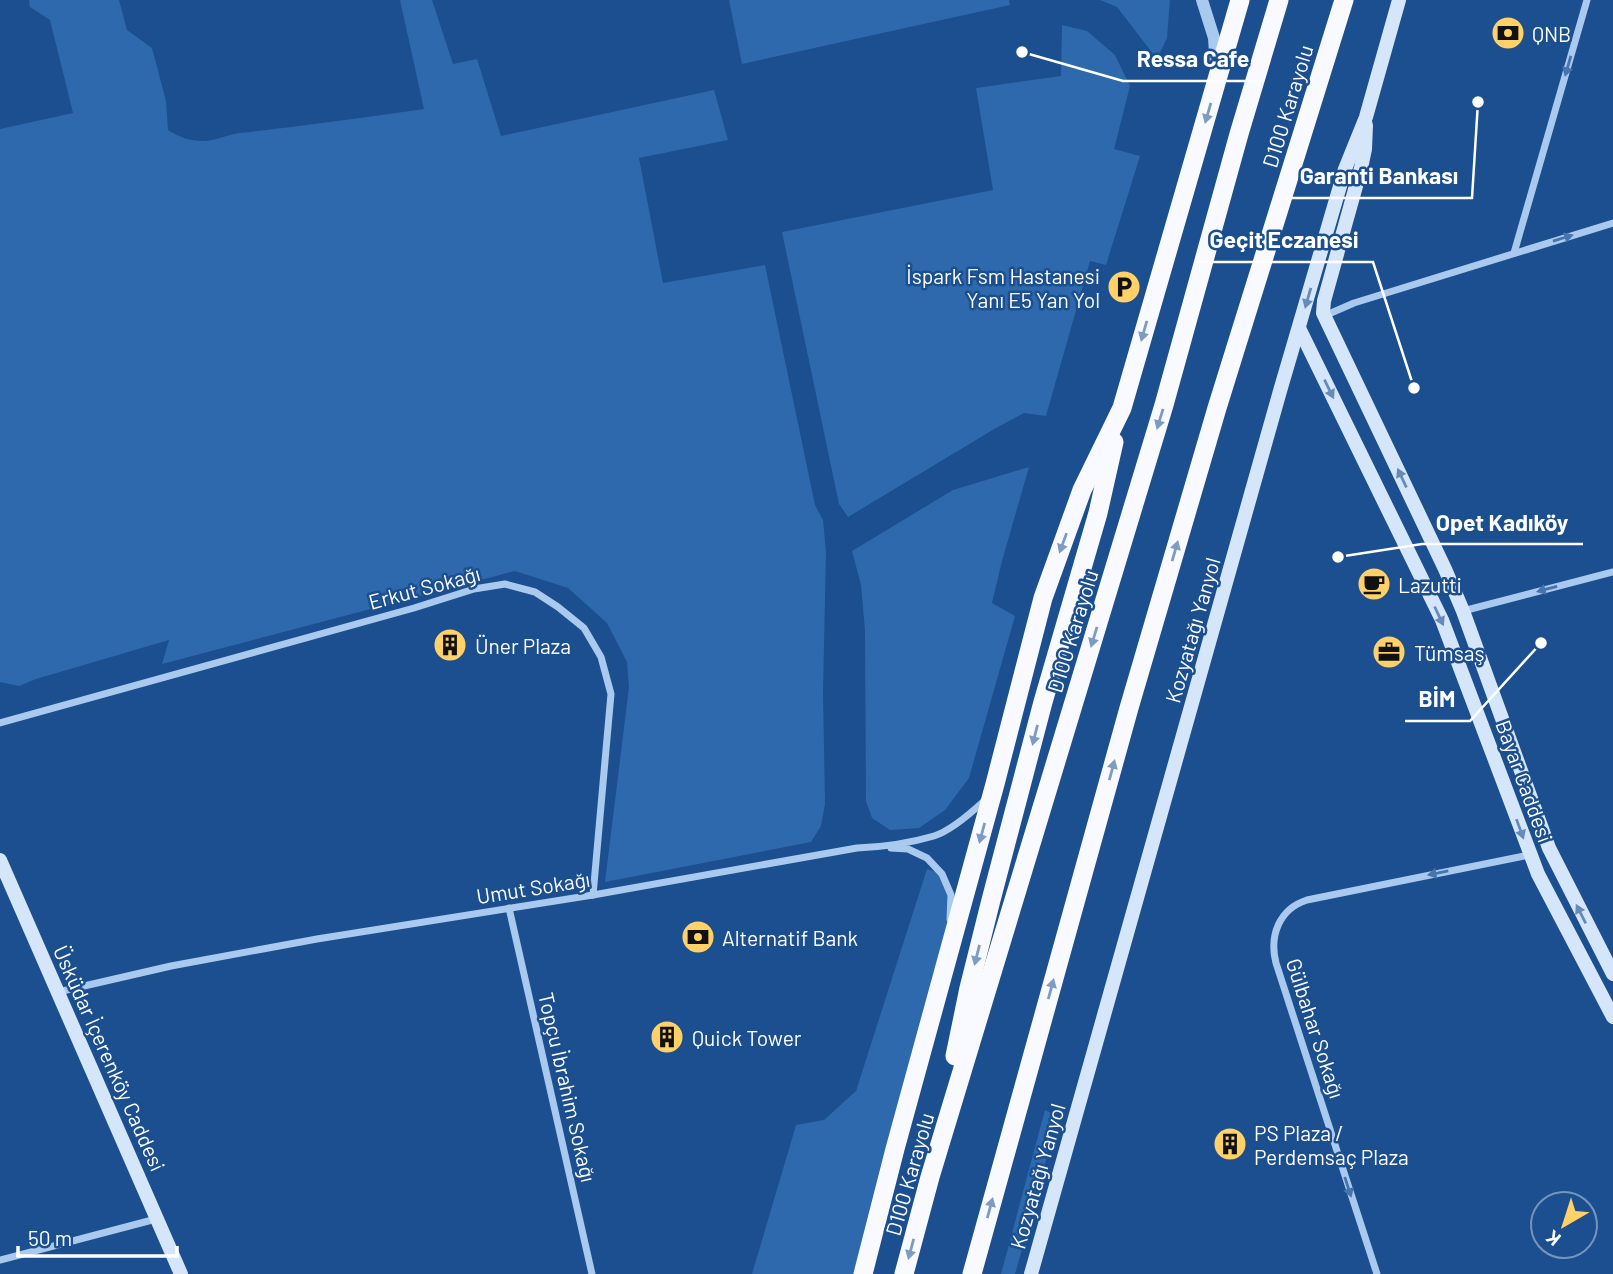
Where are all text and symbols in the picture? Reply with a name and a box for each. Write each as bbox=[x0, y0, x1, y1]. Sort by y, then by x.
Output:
bank icon: QNB bbox=[1489, 14, 1527, 52]
place label: QNB bbox=[1532, 21, 1571, 46]
callout: Ressa Cafe bbox=[1123, 37, 1264, 81]
street label: D100 Karayolu bbox=[1256, 42, 1318, 170]
text: Ressa Cafe bbox=[1137, 44, 1249, 72]
one-way arrow bbox=[1563, 55, 1573, 76]
one-way arrow bbox=[1203, 103, 1213, 124]
callout: Garanti Bankası bbox=[1286, 154, 1472, 198]
text: Garanti Bankası bbox=[1300, 161, 1458, 189]
callout: Geçit Eczanesi bbox=[1195, 218, 1373, 262]
text: Geçit Eczanesi bbox=[1209, 225, 1359, 253]
one-way arrow bbox=[1553, 233, 1574, 243]
place label: İspark Fsm Hastanesi Yanı E5 Yan Yol bbox=[906, 263, 1100, 312]
parking icon: İspark Fsm Hastanesi Yanı E5 Yan Yol bbox=[1105, 268, 1143, 306]
one-way arrow bbox=[1302, 288, 1312, 309]
one-way arrow bbox=[1139, 321, 1149, 342]
one-way arrow bbox=[1323, 379, 1335, 399]
one-way arrow bbox=[1154, 409, 1165, 430]
one-way arrow bbox=[1396, 467, 1407, 488]
callout: Opet Kadıköy bbox=[1422, 500, 1583, 544]
text: Opet Kadıköy bbox=[1436, 508, 1569, 536]
one-way arrow bbox=[1057, 533, 1068, 554]
one-way arrow bbox=[1170, 540, 1181, 562]
street label: Kozyatağı Yanyol bbox=[1159, 554, 1225, 706]
street label: Erkut Sokağı bbox=[365, 560, 483, 614]
cafe icon: Lazutti bbox=[1355, 565, 1393, 603]
street label: D100 Karayolu bbox=[1041, 567, 1103, 695]
place label: Lazutti bbox=[1398, 572, 1462, 597]
one-way arrow bbox=[1536, 585, 1557, 595]
one-way arrow bbox=[1434, 606, 1445, 626]
building icon: Üner Plaza bbox=[431, 626, 469, 664]
one-way arrow bbox=[1088, 627, 1099, 648]
place label: Üner Plaza bbox=[475, 633, 571, 658]
office icon: Tümsaş bbox=[1370, 633, 1408, 671]
place label: Tümsaş bbox=[1414, 640, 1485, 665]
callout: BİM bbox=[1405, 677, 1470, 721]
text: BİM bbox=[1419, 684, 1455, 712]
street label: Bayar Caddesi bbox=[1491, 716, 1559, 846]
one-way arrow bbox=[1029, 724, 1040, 746]
one-way arrow bbox=[1107, 759, 1117, 780]
one-way arrow bbox=[1514, 818, 1525, 839]
one-way arrow bbox=[976, 822, 987, 844]
street label: Umut Sokağı bbox=[474, 866, 592, 908]
one-way arrow bbox=[1427, 868, 1449, 879]
one-way arrow bbox=[1576, 904, 1587, 924]
bank icon: Alternatif Bank bbox=[679, 918, 717, 956]
place label: Alternatif Bank bbox=[722, 925, 858, 950]
street label: Üsküdar İçerenköy Caddesi bbox=[49, 941, 171, 1175]
one-way arrow bbox=[971, 944, 982, 966]
street label: Gülbahar Sokağı bbox=[1282, 955, 1350, 1101]
one-way arrow bbox=[1046, 978, 1057, 1000]
street label: Topçu İbrahim Sokağı bbox=[534, 990, 602, 1184]
building icon: Quick Tower bbox=[648, 1018, 686, 1056]
place label: Quick Tower bbox=[692, 1025, 802, 1050]
street label: Kozyatağı Yanyol bbox=[1004, 1100, 1070, 1252]
street label: D100 Karayolu bbox=[879, 1110, 939, 1238]
place label: PS Plaza / Perdemsaç Plaza bbox=[1254, 1120, 1409, 1169]
building icon: PS Plaza / Perdemsaç Plaza bbox=[1211, 1125, 1249, 1163]
one-way arrow bbox=[1344, 1176, 1354, 1197]
north arrow bbox=[1529, 1190, 1599, 1260]
one-way arrow bbox=[986, 1197, 996, 1218]
scale bar bbox=[18, 1214, 177, 1258]
text: 50 m bbox=[28, 1225, 72, 1250]
text: K bbox=[1541, 1226, 1565, 1251]
one-way arrow bbox=[905, 1239, 916, 1261]

